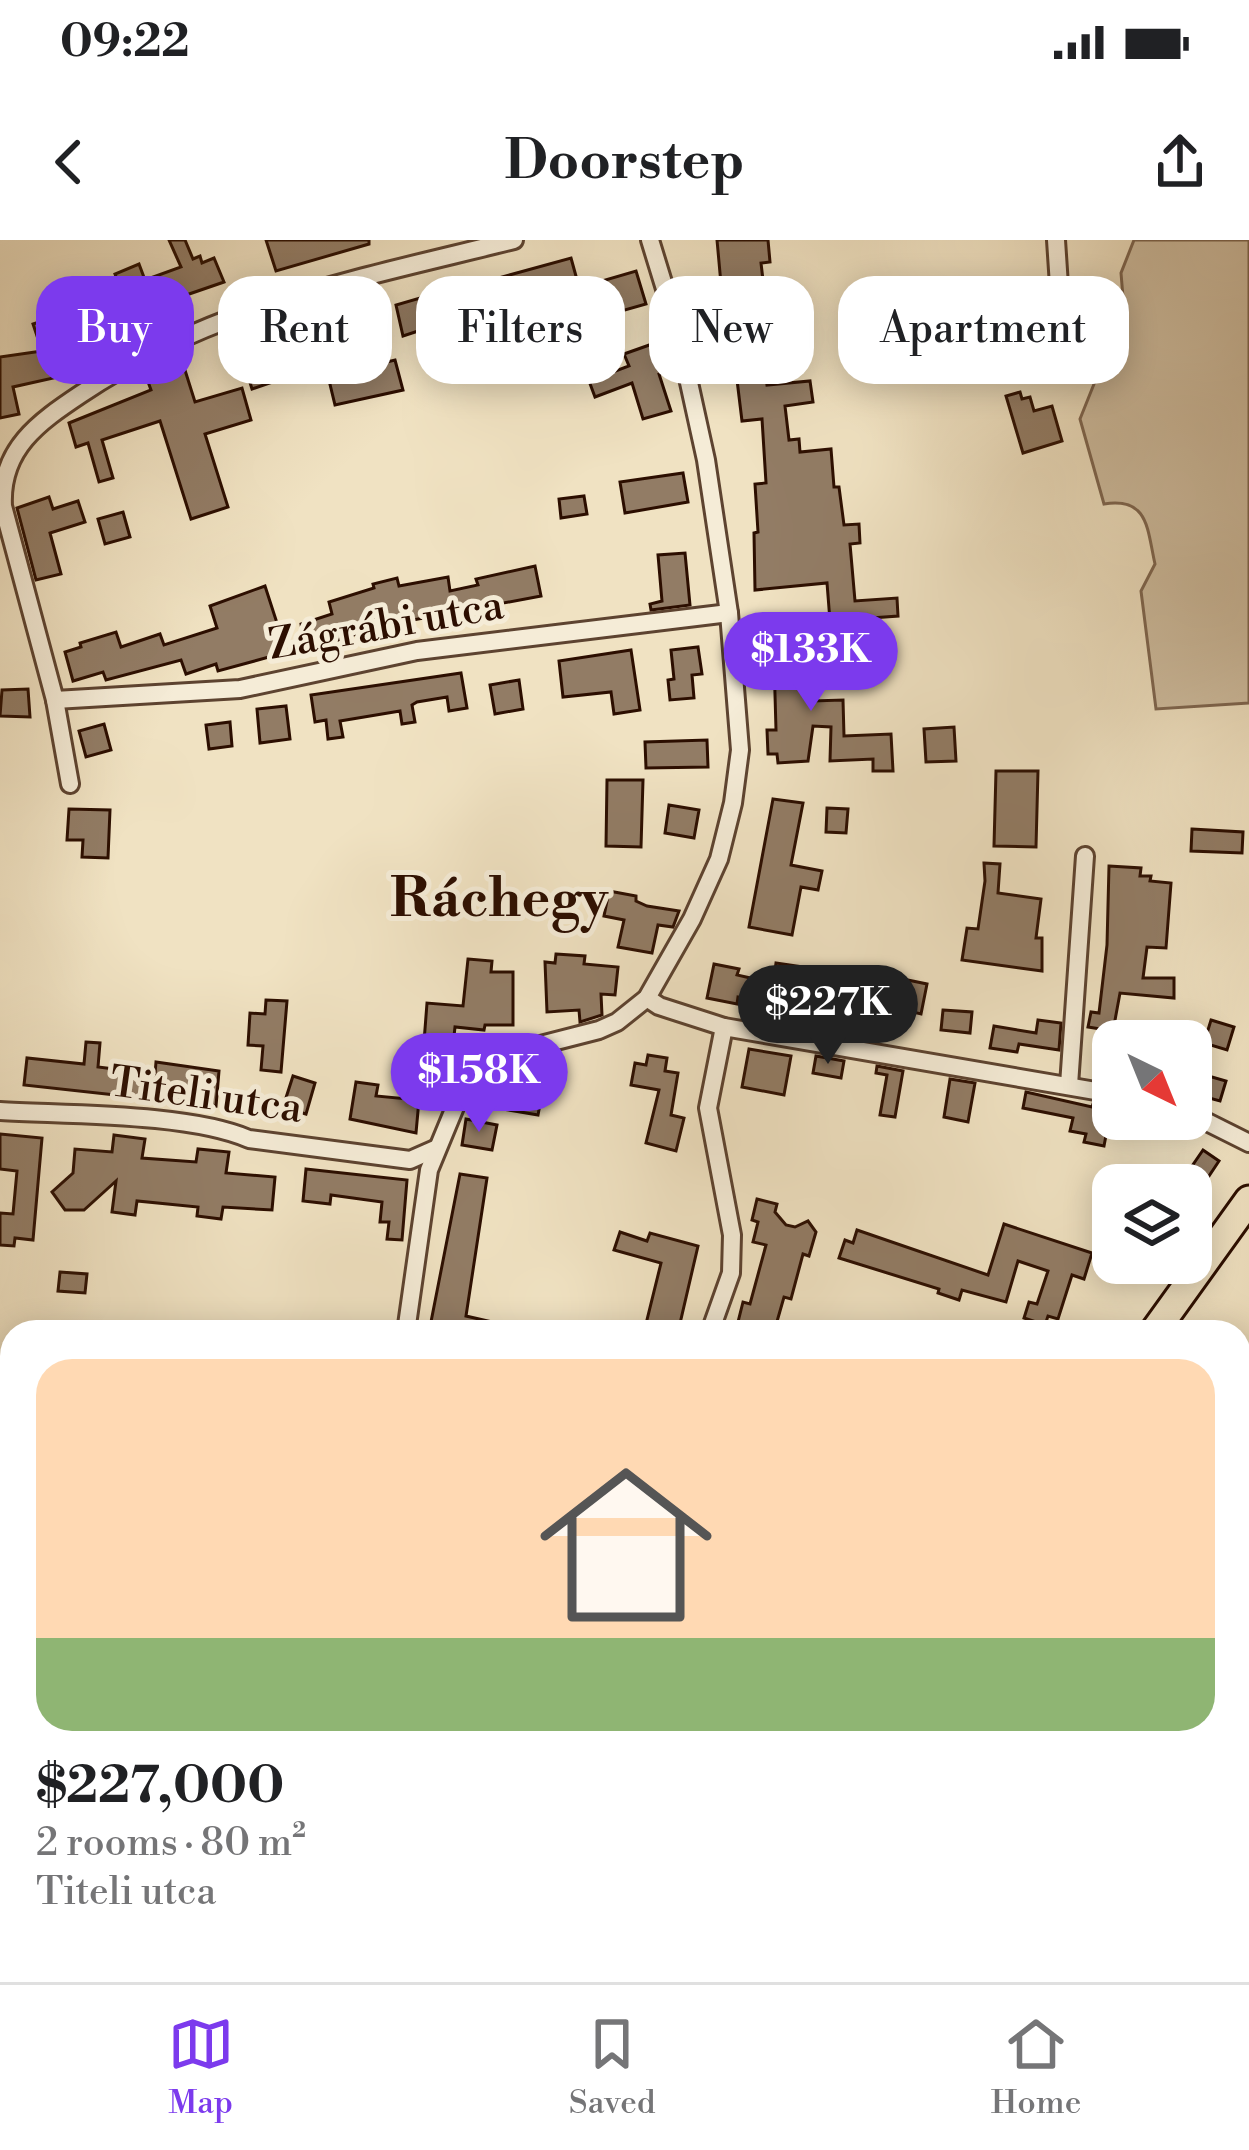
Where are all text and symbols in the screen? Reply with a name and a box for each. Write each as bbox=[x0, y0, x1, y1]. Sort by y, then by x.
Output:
text: 09:22 bbox=[60, 14, 190, 71]
text: Doorstep bbox=[504, 128, 745, 196]
icon: back bbox=[36, 129, 102, 195]
icon: share bbox=[1147, 129, 1213, 195]
chip: Buy bbox=[36, 276, 194, 384]
chip: Rent bbox=[218, 276, 392, 384]
chip: Filters bbox=[416, 276, 625, 384]
chip: New bbox=[649, 276, 814, 384]
chip: Apartment bbox=[838, 276, 1129, 384]
street label: Zágrábi utca bbox=[264, 579, 509, 674]
pin: $133K bbox=[727, 612, 895, 714]
text: $133K bbox=[751, 626, 871, 675]
district label: Ráchegy bbox=[390, 866, 609, 934]
pin: $227K bbox=[744, 965, 912, 1067]
text: $227K bbox=[765, 979, 891, 1028]
north arrow bbox=[1092, 1020, 1212, 1140]
map controls bbox=[1092, 1020, 1212, 1284]
pin: $158K bbox=[395, 1033, 563, 1135]
text: $158K bbox=[418, 1047, 540, 1096]
street label: Titeli utca bbox=[106, 1056, 307, 1136]
button: layers bbox=[1092, 1164, 1212, 1284]
icon: home bbox=[518, 1437, 734, 1653]
text: $227,000 bbox=[36, 1755, 284, 1819]
text: 2 rooms · 80 m² bbox=[36, 1819, 306, 1868]
text: Titeli utca bbox=[36, 1868, 216, 1917]
tab: Map bbox=[168, 2011, 234, 2124]
tab: Saved bbox=[569, 2011, 656, 2124]
tab: Home bbox=[991, 2011, 1081, 2124]

